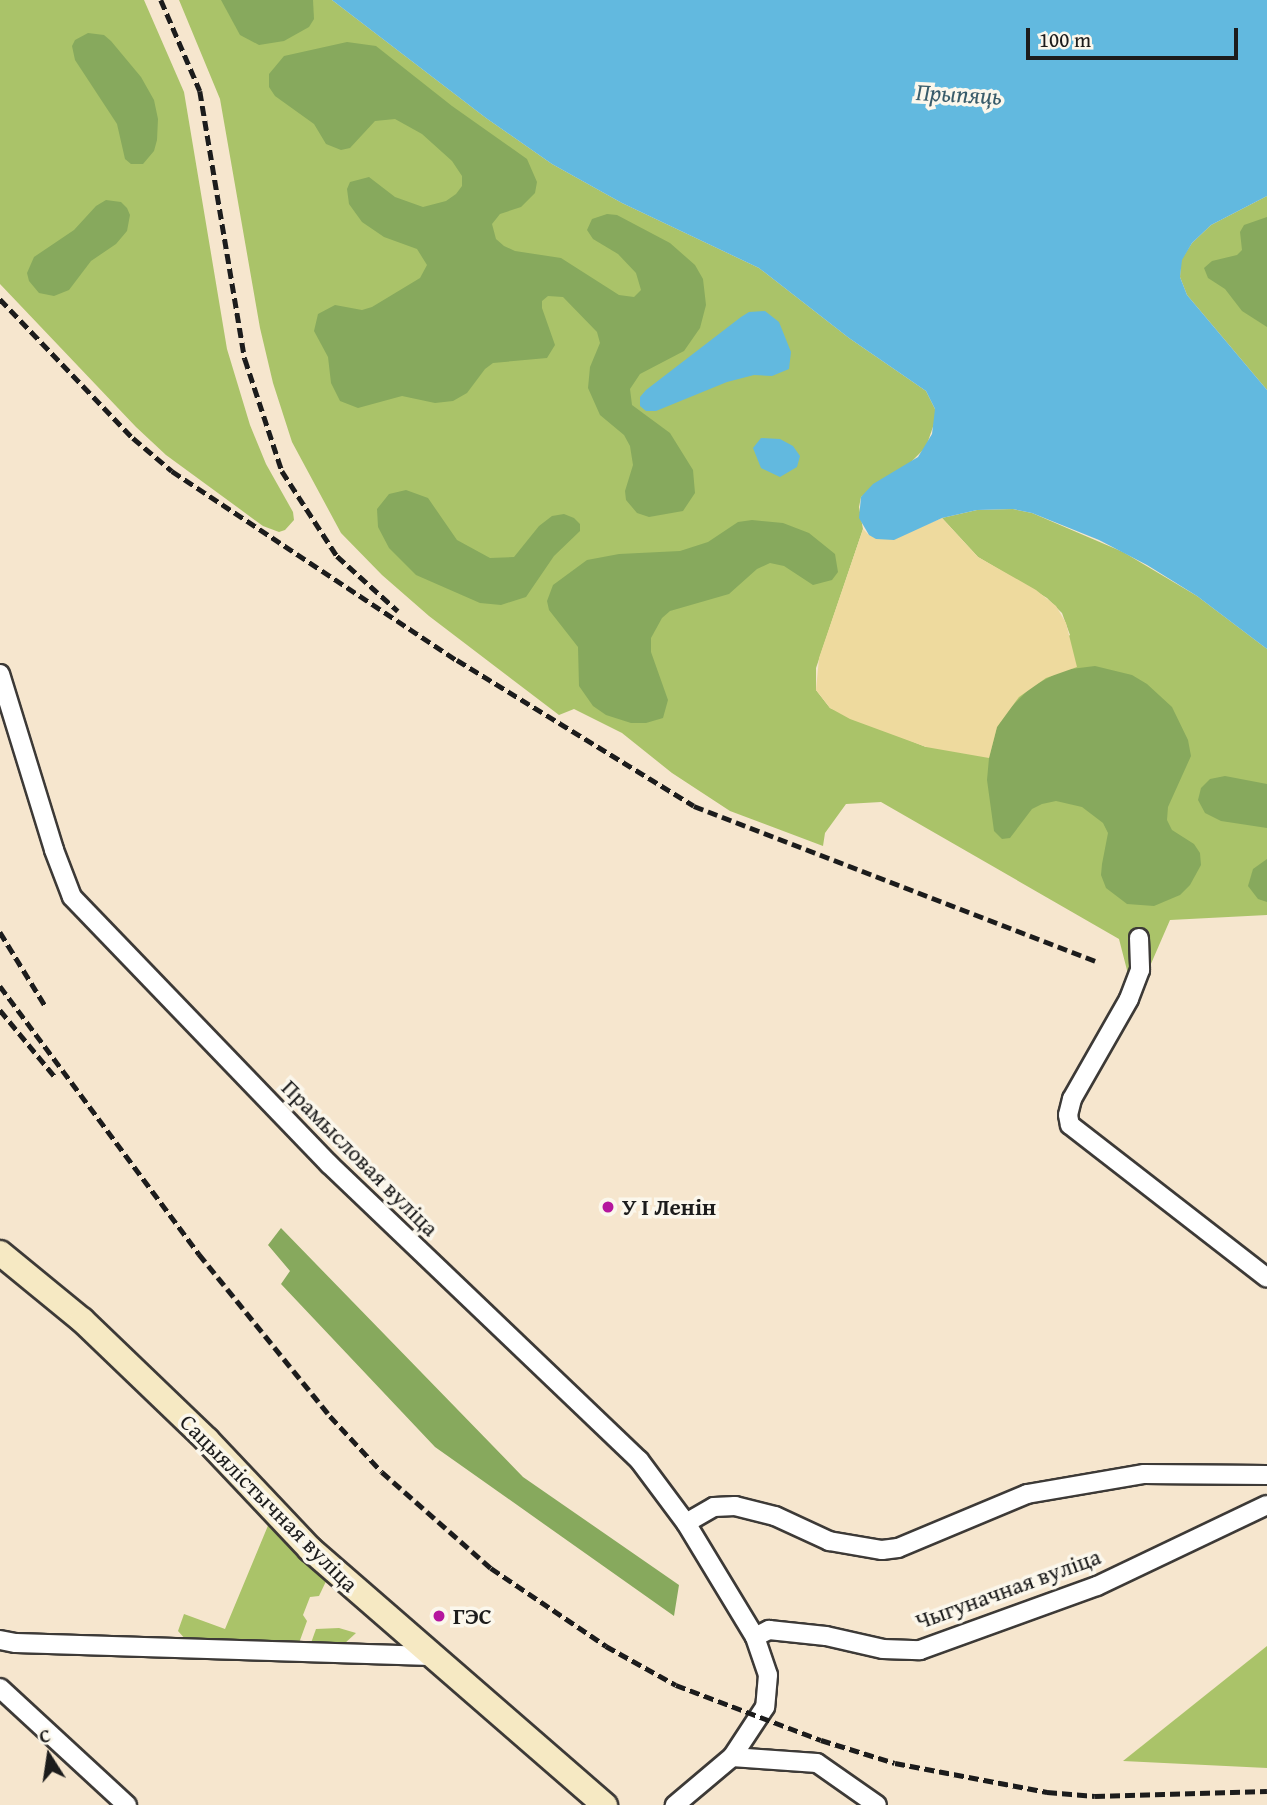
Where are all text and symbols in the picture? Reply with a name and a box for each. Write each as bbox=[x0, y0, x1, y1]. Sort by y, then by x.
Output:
scale bar bbox=[1029, 14, 1241, 58]
text: 100 m bbox=[1039, 24, 1091, 55]
water label: Прыпяць bbox=[915, 77, 1003, 111]
street label: Прамысловая вуліца bbox=[276, 1074, 444, 1242]
place label: У І Ленін bbox=[622, 1193, 716, 1221]
marker: У І Ленін bbox=[600, 1199, 616, 1215]
street label: Сацыялістычная вуліца bbox=[174, 1408, 364, 1598]
street label: Чыгуначная вуліца bbox=[912, 1543, 1104, 1635]
place label: ГЭС bbox=[453, 1602, 492, 1630]
marker: ГЭС bbox=[431, 1608, 447, 1624]
north arrow bbox=[14, 1721, 84, 1791]
text: С bbox=[36, 1721, 53, 1750]

